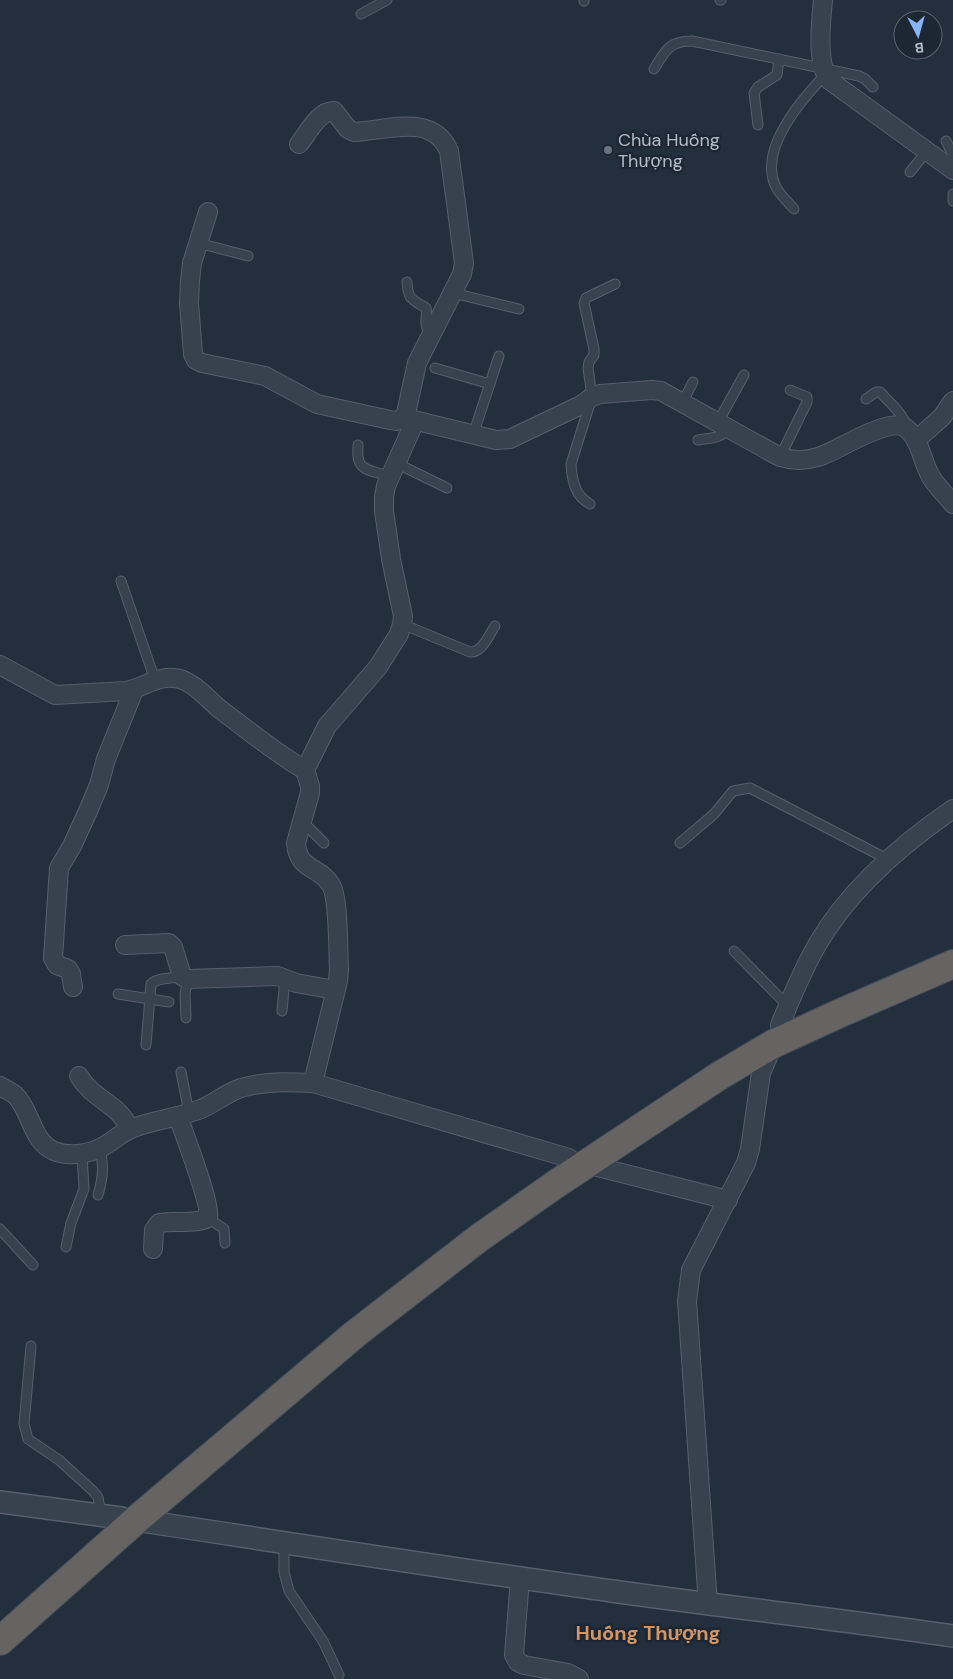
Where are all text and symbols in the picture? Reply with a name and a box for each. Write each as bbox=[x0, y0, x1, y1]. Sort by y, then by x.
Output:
north arrow bbox=[893, 10, 943, 60]
text: B bbox=[914, 39, 925, 57]
place label: Chùa Huống Thượng bbox=[618, 128, 720, 173]
marker: Chùa Huống Thượng bbox=[602, 144, 614, 156]
district label: Huống Thượng bbox=[575, 1620, 721, 1646]

